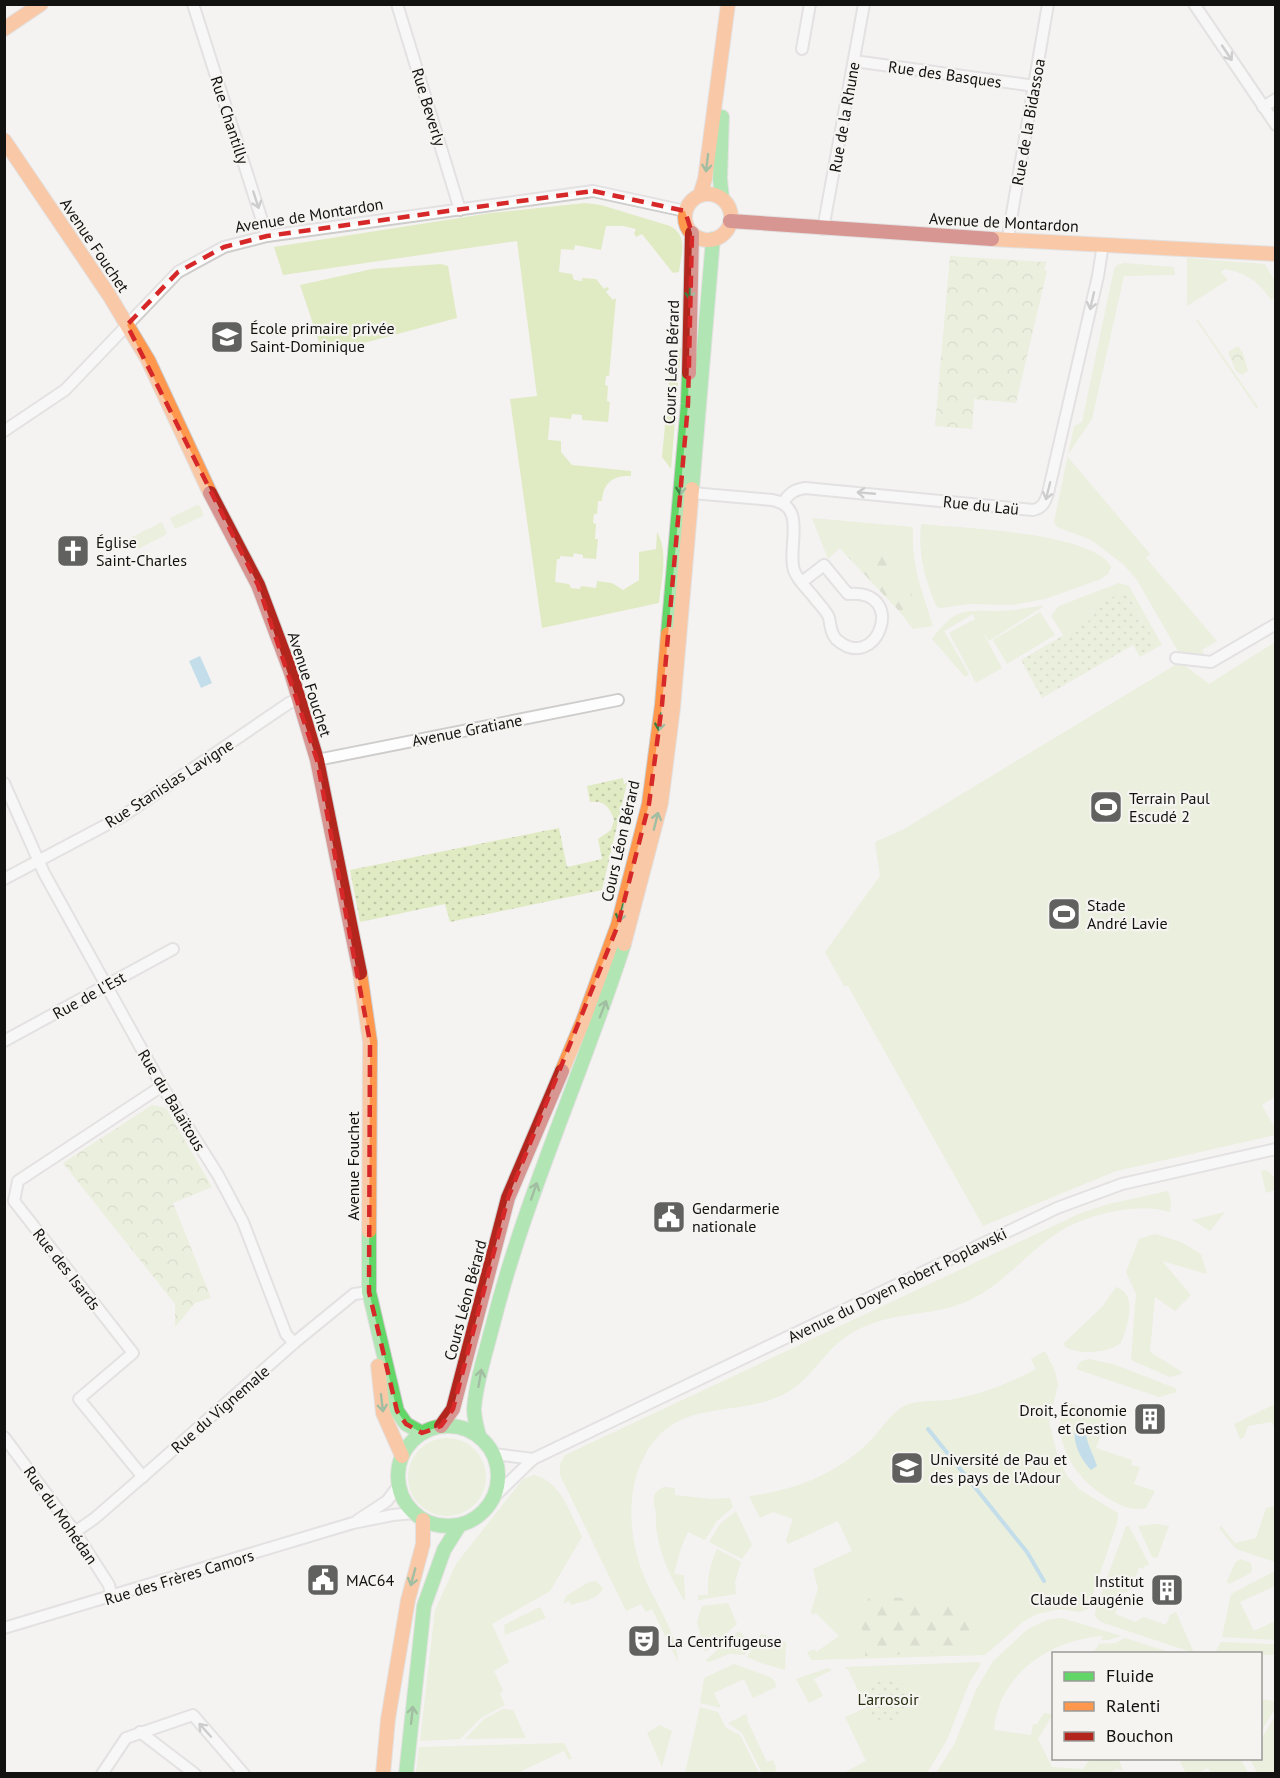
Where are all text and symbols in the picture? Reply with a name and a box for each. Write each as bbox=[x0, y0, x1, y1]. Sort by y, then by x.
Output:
one-way arrow bbox=[1221, 44, 1233, 61]
street label: Rue des Basques bbox=[887, 56, 1003, 92]
street label: Rue de la Bidassoa bbox=[1007, 57, 1049, 187]
street label: Rue de la Rhune bbox=[824, 60, 864, 174]
street label: Rue Beverly bbox=[408, 65, 451, 149]
street label: Rue Chantilly bbox=[206, 73, 254, 167]
one-way arrow bbox=[702, 153, 713, 173]
one-way arrow bbox=[251, 190, 262, 209]
street label: Avenue de Montardon bbox=[233, 193, 385, 237]
street label: Avenue Fouchet bbox=[56, 194, 134, 296]
street label: Avenue de Montardon bbox=[929, 208, 1079, 236]
one-way arrow bbox=[685, 281, 696, 301]
one-way arrow bbox=[1086, 291, 1098, 310]
street label: Cours Léon Bérard bbox=[659, 300, 683, 424]
place label: École primaire privée Saint-Dominique bbox=[250, 318, 395, 356]
school or university icon: École primaire privée Saint-Dominique bbox=[209, 319, 245, 355]
one-way arrow bbox=[675, 476, 686, 496]
one-way arrow bbox=[1042, 481, 1054, 500]
one-way arrow bbox=[856, 487, 876, 498]
street label: Rue du Laü bbox=[942, 491, 1020, 519]
place label: Église Saint-Charles bbox=[96, 532, 187, 570]
church icon: Église Saint-Charles bbox=[55, 533, 91, 569]
street label: Avenue Fouchet bbox=[284, 629, 337, 740]
street label: Avenue Gratiane bbox=[410, 710, 524, 750]
one-way arrow bbox=[654, 712, 665, 732]
street label: Rue Stanislas Lavigne bbox=[101, 734, 237, 832]
street label: Cours Léon Bérard bbox=[596, 778, 644, 904]
place label: Terrain Paul Escudé 2 bbox=[1129, 788, 1210, 826]
sports icon: Terrain Paul Escudé 2 bbox=[1088, 789, 1124, 825]
one-way arrow bbox=[651, 812, 663, 831]
place label: Stade André Lavie bbox=[1087, 895, 1168, 933]
sports icon: Stade André Lavie bbox=[1046, 896, 1082, 932]
one-way arrow bbox=[614, 903, 626, 922]
street label: Rue de l'Est bbox=[49, 967, 129, 1023]
one-way arrow bbox=[598, 1000, 609, 1018]
street label: Rue du Balaïtous bbox=[134, 1045, 210, 1155]
street label: Avenue Fouchet bbox=[343, 1111, 363, 1221]
one-way arrow bbox=[529, 1182, 540, 1201]
place label: Gendarmerie nationale bbox=[692, 1198, 780, 1236]
public building icon: Gendarmerie nationale bbox=[651, 1199, 687, 1235]
street label: Avenue du Doyen Robert Poplawski bbox=[784, 1223, 1010, 1347]
street label: Rue des Isards bbox=[29, 1224, 105, 1314]
street label: Cours Léon Bérard bbox=[439, 1238, 491, 1362]
street label: Rue du Vignemale bbox=[167, 1361, 273, 1457]
one-way arrow bbox=[474, 1369, 485, 1389]
one-way arrow bbox=[377, 1393, 388, 1412]
place label: Droit, Économie et Gestion bbox=[1019, 1400, 1127, 1438]
building icon: Droit, Économie et Gestion bbox=[1132, 1401, 1168, 1437]
place label: Université de Pau et des pays de l'Adour bbox=[930, 1449, 1068, 1487]
school or university icon: Université de Pau et des pays de l'Adour bbox=[889, 1450, 925, 1486]
street label: Rue du Mohédan bbox=[20, 1462, 102, 1568]
street label: Rue des Frères Camors bbox=[102, 1545, 256, 1609]
public building icon: MAC64 bbox=[305, 1562, 341, 1598]
one-way arrow bbox=[407, 1567, 419, 1586]
place label: MAC64 bbox=[346, 1570, 394, 1590]
place label: Institut Claude Laugénie bbox=[1030, 1571, 1145, 1609]
building icon: Institut Claude Laugénie bbox=[1149, 1572, 1185, 1608]
theatre icon: La Centrifugeuse bbox=[626, 1623, 662, 1659]
place label: La Centrifugeuse bbox=[667, 1631, 782, 1651]
legend bbox=[1052, 1652, 1262, 1760]
text: Fluide bbox=[1106, 1664, 1154, 1687]
park label: L'arrosoir bbox=[857, 1689, 919, 1709]
text: Ralenti bbox=[1106, 1694, 1161, 1717]
one-way arrow bbox=[407, 1706, 418, 1726]
one-way arrow bbox=[199, 1722, 212, 1738]
text: Bouchon bbox=[1106, 1724, 1173, 1747]

